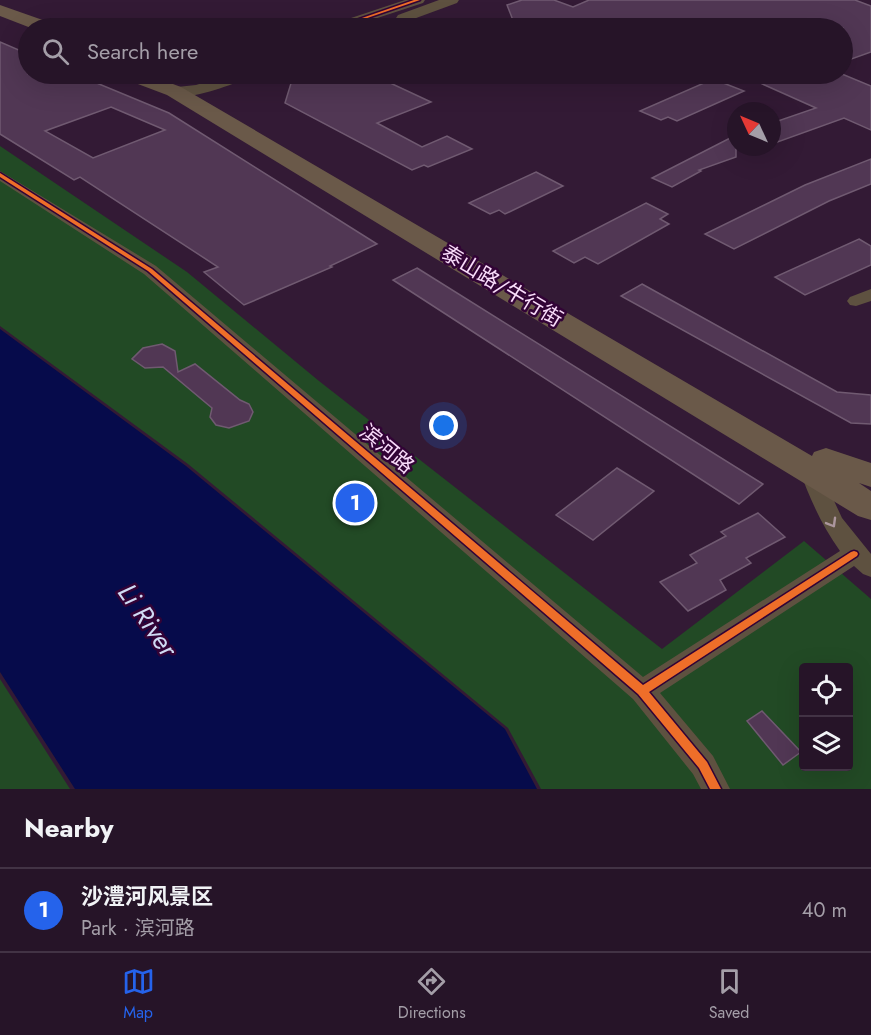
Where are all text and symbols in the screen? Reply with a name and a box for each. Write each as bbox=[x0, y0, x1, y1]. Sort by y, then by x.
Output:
search box bbox=[18, 18, 853, 84]
icon: search bbox=[39, 35, 72, 68]
text: Search here bbox=[87, 35, 198, 67]
north arrow bbox=[727, 102, 781, 156]
street label: 泰山路/牛行街 bbox=[436, 238, 568, 334]
your location bbox=[429, 411, 458, 440]
street label: 滨河路 bbox=[353, 417, 421, 481]
pin: 1 bbox=[336, 480, 374, 526]
one-way arrow bbox=[825, 516, 836, 527]
water label: Li River bbox=[109, 575, 189, 666]
map controls bbox=[799, 663, 853, 771]
button: locate bbox=[799, 663, 853, 717]
button: layers bbox=[799, 717, 853, 771]
text: Nearby bbox=[24, 809, 113, 847]
text: 沙澧河风景区 bbox=[81, 880, 213, 912]
text: 1 bbox=[38, 896, 49, 925]
text: 40 m bbox=[802, 896, 847, 925]
text: Park · 滨河路 bbox=[81, 914, 195, 943]
tab: Map bbox=[122, 965, 155, 1024]
tab: Directions bbox=[398, 965, 466, 1024]
tab: Saved bbox=[709, 965, 749, 1024]

